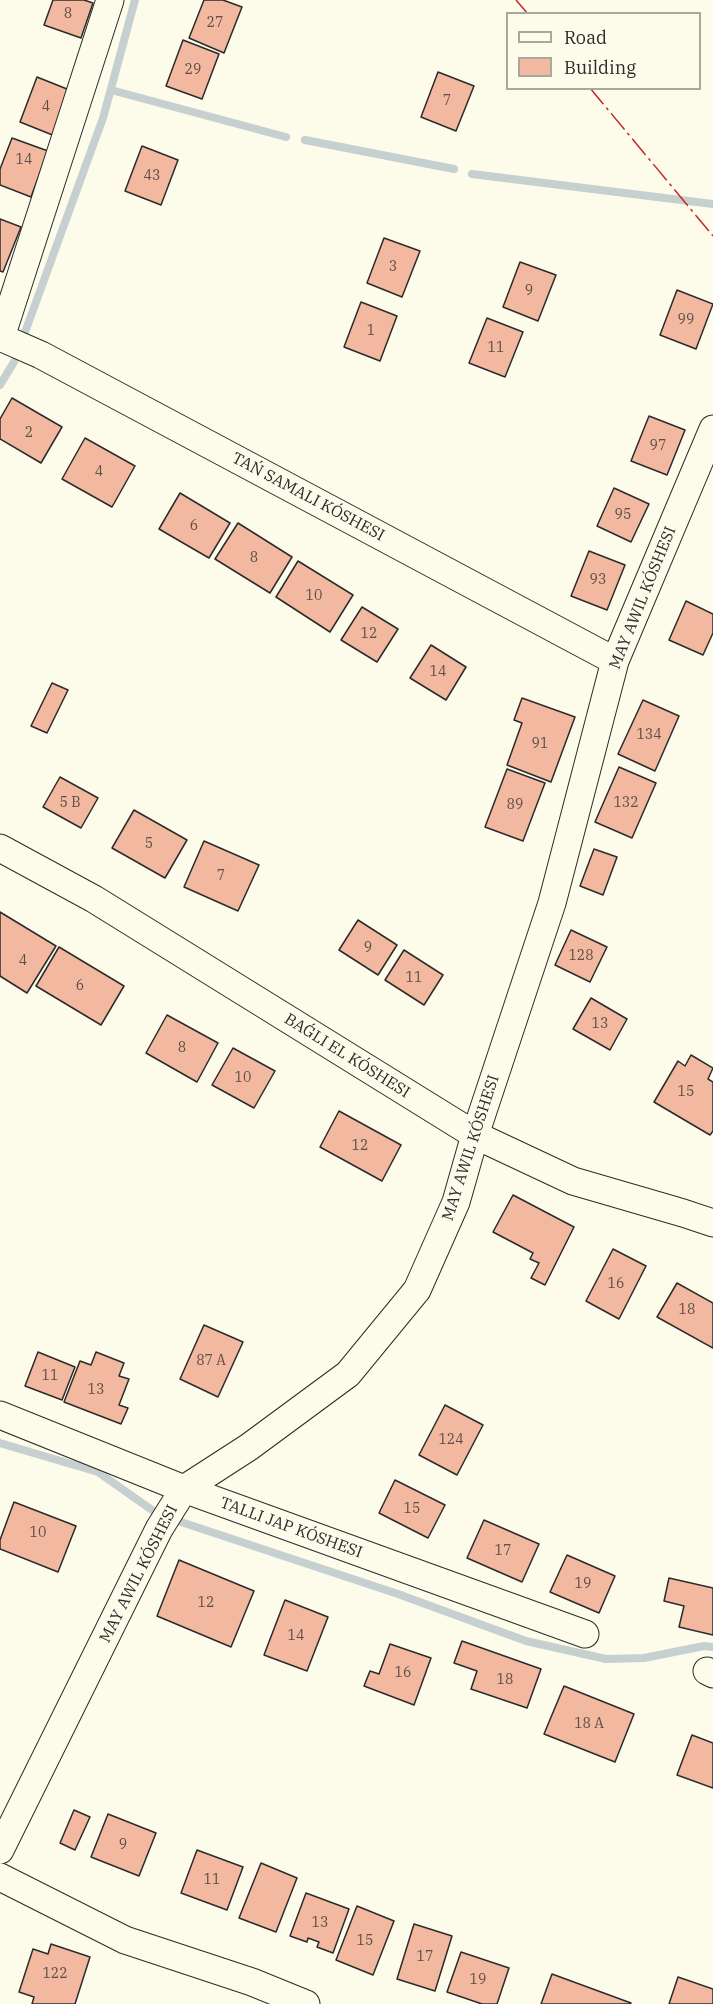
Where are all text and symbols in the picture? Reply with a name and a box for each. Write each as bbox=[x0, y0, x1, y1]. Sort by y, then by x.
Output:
house number: 8 bbox=[64, 6, 72, 22]
legend bbox=[506, 12, 701, 90]
house number: 27 bbox=[207, 15, 223, 31]
text: Road bbox=[564, 26, 607, 49]
text: Building bbox=[564, 56, 636, 79]
house number: 29 bbox=[185, 62, 201, 78]
house number: 7 bbox=[443, 93, 451, 109]
house number: 4 bbox=[42, 99, 50, 115]
house number: 14 bbox=[16, 152, 32, 168]
house number: 43 bbox=[144, 168, 160, 184]
house number: 3 bbox=[389, 259, 397, 275]
house number: 9 bbox=[525, 283, 533, 299]
house number: 99 bbox=[678, 312, 694, 328]
house number: 1 bbox=[367, 323, 375, 339]
house number: 11 bbox=[488, 340, 504, 356]
house number: 2 bbox=[25, 425, 33, 441]
house number: 97 bbox=[650, 438, 666, 454]
street label: TAŃ SAMALI KÓSHESI bbox=[228, 449, 388, 545]
house number: 4 bbox=[95, 464, 103, 480]
house number: 95 bbox=[615, 507, 631, 523]
house number: 6 bbox=[190, 518, 198, 534]
street label: MAY AWIL KÓSHESI bbox=[606, 524, 680, 672]
house number: 8 bbox=[250, 550, 258, 566]
house number: 93 bbox=[590, 572, 606, 588]
house number: 10 bbox=[306, 588, 322, 604]
house number: 12 bbox=[361, 626, 377, 642]
house number: 14 bbox=[430, 664, 446, 680]
house number: 134 bbox=[636, 727, 662, 743]
house number: 91 bbox=[532, 736, 548, 752]
house number: 5 В bbox=[59, 795, 81, 811]
house number: 132 bbox=[613, 795, 639, 811]
house number: 89 bbox=[507, 797, 523, 813]
house number: 5 bbox=[145, 836, 153, 852]
house number: 7 bbox=[217, 868, 225, 884]
house number: 9 bbox=[364, 940, 372, 956]
house number: 128 bbox=[568, 948, 594, 964]
house number: 4 bbox=[19, 953, 27, 969]
house number: 11 bbox=[406, 970, 422, 986]
house number: 6 bbox=[76, 978, 84, 994]
street label: BAǴLI EL KÓSHESI bbox=[281, 1010, 413, 1102]
house number: 13 bbox=[592, 1016, 608, 1032]
house number: 8 bbox=[178, 1040, 186, 1056]
house number: 10 bbox=[235, 1070, 251, 1086]
street label: MAY AWIL KÓSHESI bbox=[438, 1073, 504, 1223]
house number: 15 bbox=[678, 1084, 694, 1100]
house number: 12 bbox=[352, 1138, 368, 1154]
house number: 16 bbox=[608, 1276, 624, 1292]
house number: 18 bbox=[679, 1302, 695, 1318]
house number: 87 А bbox=[196, 1353, 226, 1369]
house number: 11 bbox=[42, 1368, 58, 1384]
house number: 13 bbox=[88, 1382, 104, 1398]
house number: 124 bbox=[438, 1432, 464, 1448]
street label: TALLI JAP KÓSHESI bbox=[217, 1493, 365, 1563]
house number: 15 bbox=[404, 1501, 420, 1517]
street label: MAY AWIL KÓSHESI bbox=[96, 1502, 182, 1646]
house number: 10 bbox=[30, 1525, 46, 1541]
house number: 17 bbox=[495, 1543, 511, 1559]
house number: 19 bbox=[575, 1576, 591, 1592]
house number: 12 bbox=[198, 1595, 214, 1611]
house number: 14 bbox=[288, 1628, 304, 1644]
house number: 16 bbox=[395, 1665, 411, 1681]
house number: 18 bbox=[497, 1672, 513, 1688]
house number: 18 А bbox=[574, 1716, 604, 1732]
house number: 9 bbox=[119, 1837, 127, 1853]
house number: 11 bbox=[204, 1872, 220, 1888]
house number: 13 bbox=[312, 1915, 328, 1931]
house number: 15 bbox=[357, 1933, 373, 1949]
house number: 17 bbox=[417, 1949, 433, 1965]
house number: 122 bbox=[42, 1966, 68, 1982]
house number: 19 bbox=[470, 1972, 486, 1988]

